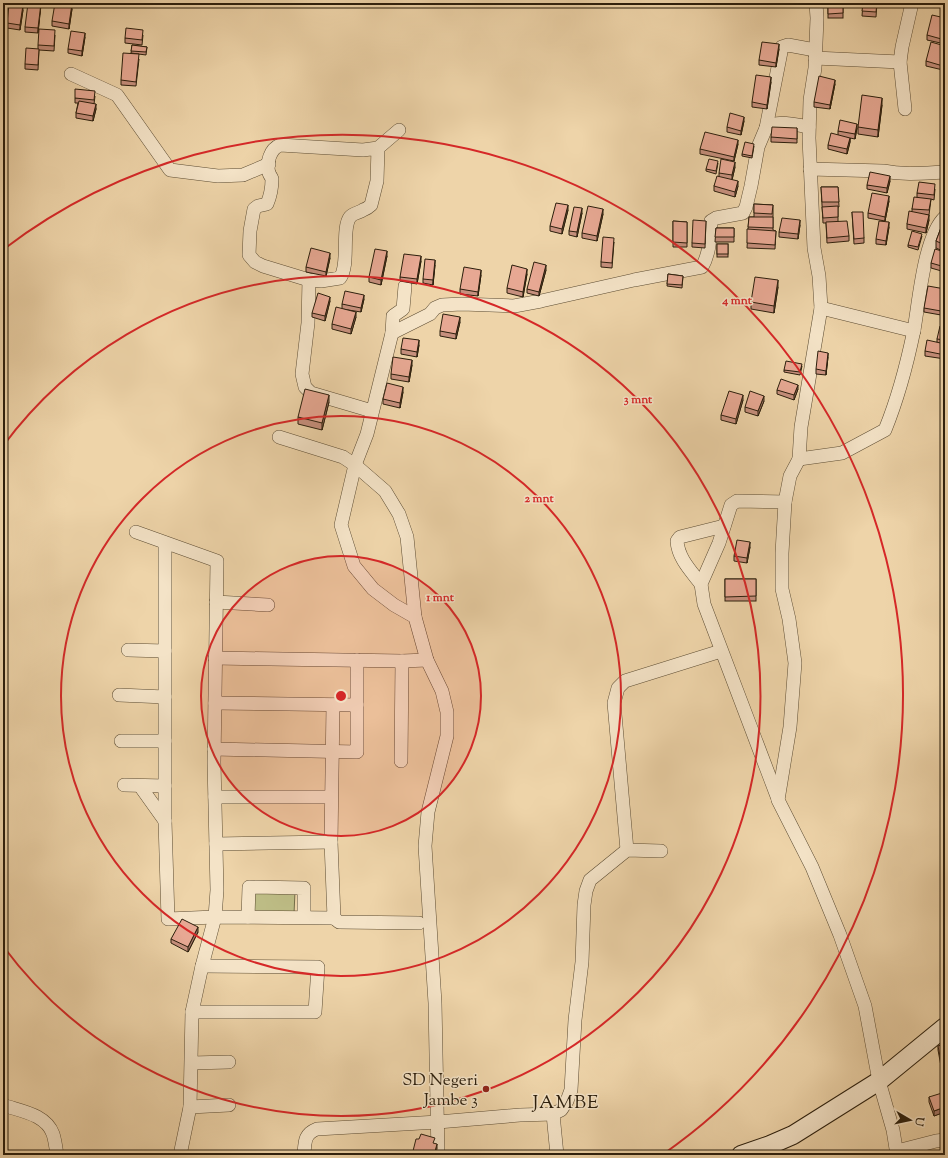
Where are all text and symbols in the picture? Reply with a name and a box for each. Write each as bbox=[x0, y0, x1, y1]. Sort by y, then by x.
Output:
text: 4 mnt bbox=[721, 292, 753, 310]
text: 3 mnt bbox=[624, 391, 653, 409]
text: 2 mnt bbox=[524, 490, 554, 508]
text: 1 mnt bbox=[425, 589, 455, 607]
centre of rings bbox=[334, 689, 348, 703]
place label: SD Negeri Jambe 3 bbox=[402, 1069, 478, 1113]
marker: SD Negeri Jambe 3 bbox=[481, 1084, 491, 1094]
district label: JAMBE bbox=[532, 1090, 599, 1117]
north arrow bbox=[890, 1100, 930, 1140]
text: U bbox=[910, 1115, 928, 1127]

